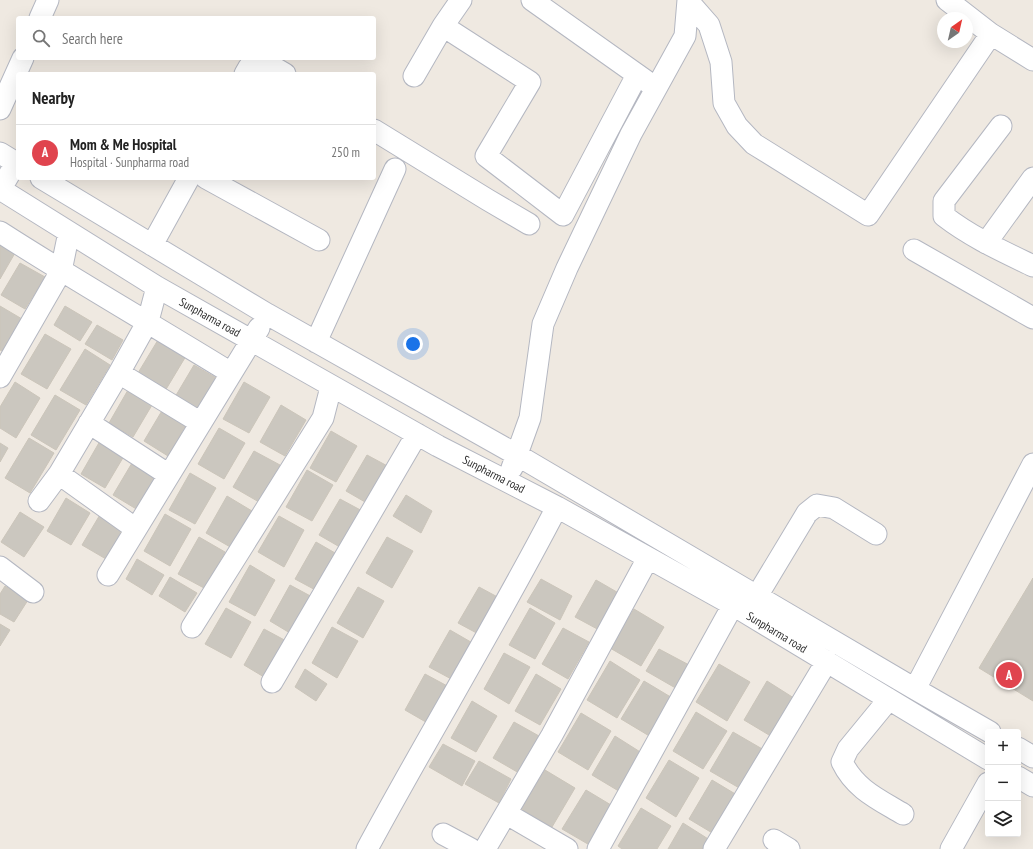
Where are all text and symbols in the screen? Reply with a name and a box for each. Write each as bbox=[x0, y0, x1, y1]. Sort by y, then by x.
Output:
north arrow bbox=[937, 12, 973, 48]
search box bbox=[16, 16, 376, 60]
icon: search bbox=[30, 27, 52, 49]
text: Search here bbox=[62, 29, 123, 48]
text: Nearby bbox=[32, 87, 75, 109]
text: Mom & Me Hospital bbox=[70, 135, 176, 154]
text: A bbox=[42, 144, 48, 161]
text: 250 m bbox=[331, 144, 360, 161]
text: Hospital · Sunpharma road bbox=[70, 154, 189, 171]
street label: Sunpharma road bbox=[177, 294, 243, 340]
your location bbox=[403, 334, 423, 354]
street label: Sunpharma road bbox=[460, 452, 528, 496]
street label: Sunpharma road bbox=[744, 608, 810, 656]
pin: A bbox=[996, 660, 1022, 690]
map controls bbox=[985, 729, 1021, 837]
button: + bbox=[985, 729, 1021, 765]
button: − bbox=[985, 765, 1021, 801]
button: layers bbox=[985, 801, 1021, 837]

